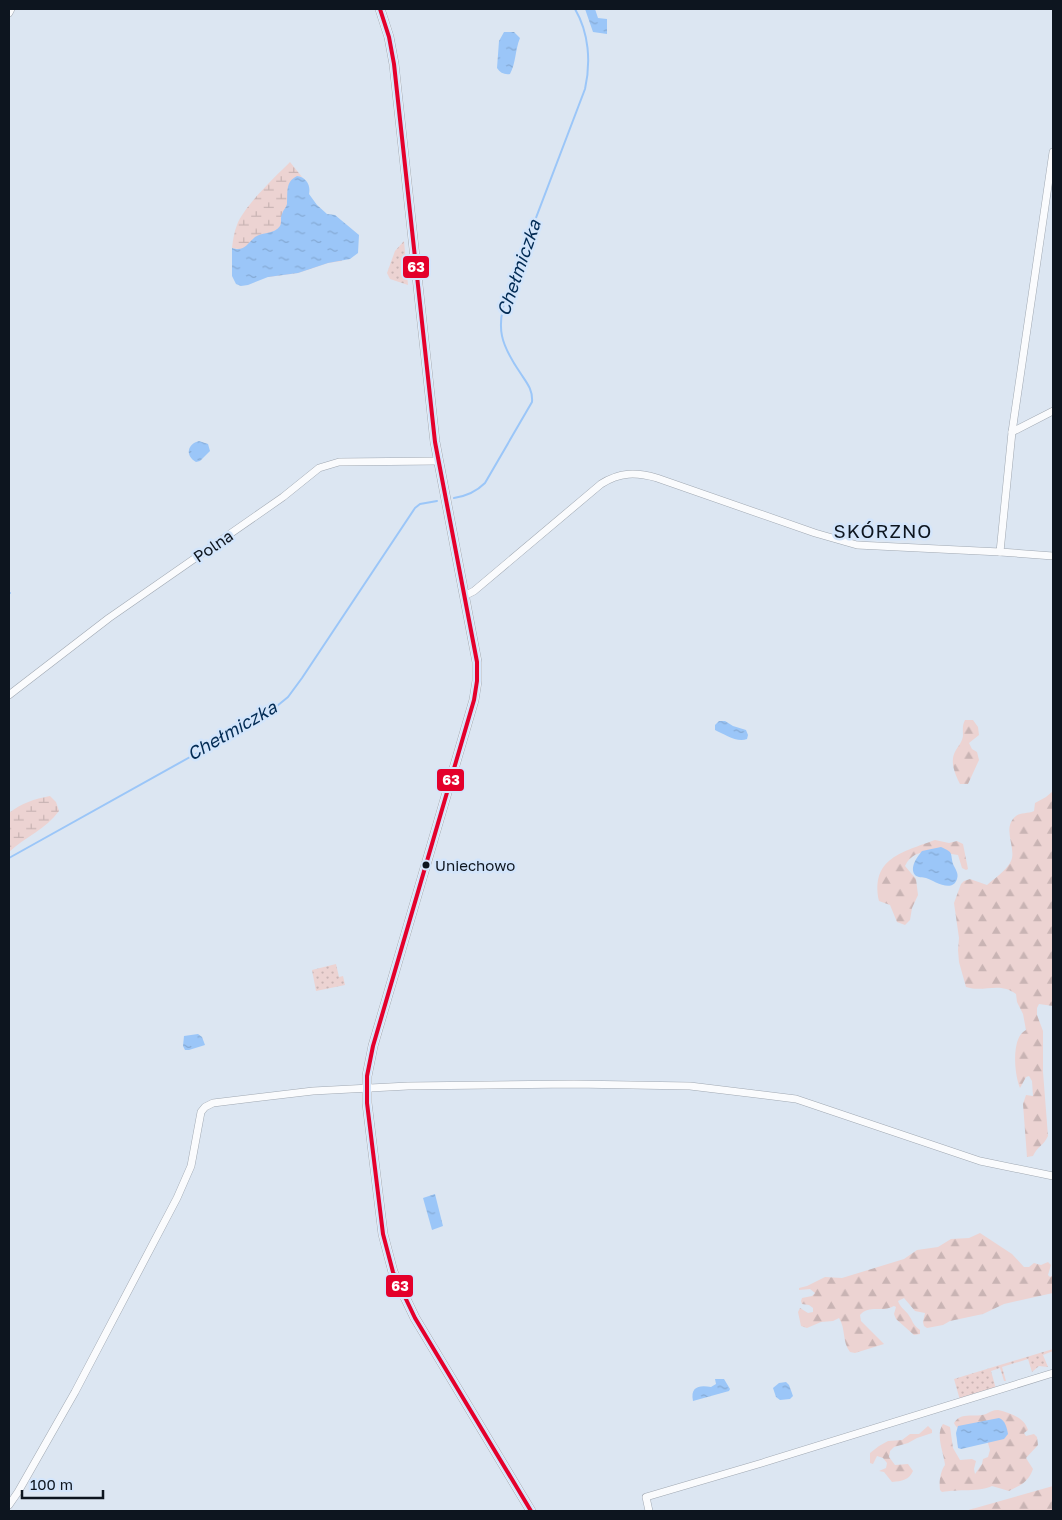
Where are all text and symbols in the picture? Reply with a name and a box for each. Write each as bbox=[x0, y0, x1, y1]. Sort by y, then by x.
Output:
water label: Chełmiczka bbox=[491, 216, 545, 319]
line badge: 63 bbox=[402, 255, 430, 279]
text: 63 bbox=[407, 258, 425, 275]
district label: SKÓRZNO bbox=[834, 519, 932, 542]
street label: Polna bbox=[189, 525, 237, 567]
water label: Chełmiczka bbox=[183, 695, 281, 765]
line badge: 63 bbox=[436, 768, 465, 792]
text: 63 bbox=[442, 771, 460, 788]
place label: Uniechowo bbox=[435, 856, 515, 874]
marker: Uniechowo bbox=[421, 860, 431, 870]
line badge: 63 bbox=[385, 1274, 414, 1298]
text: 63 bbox=[391, 1277, 409, 1294]
scale bar bbox=[22, 1468, 104, 1500]
text: 100 m bbox=[30, 1475, 73, 1493]

